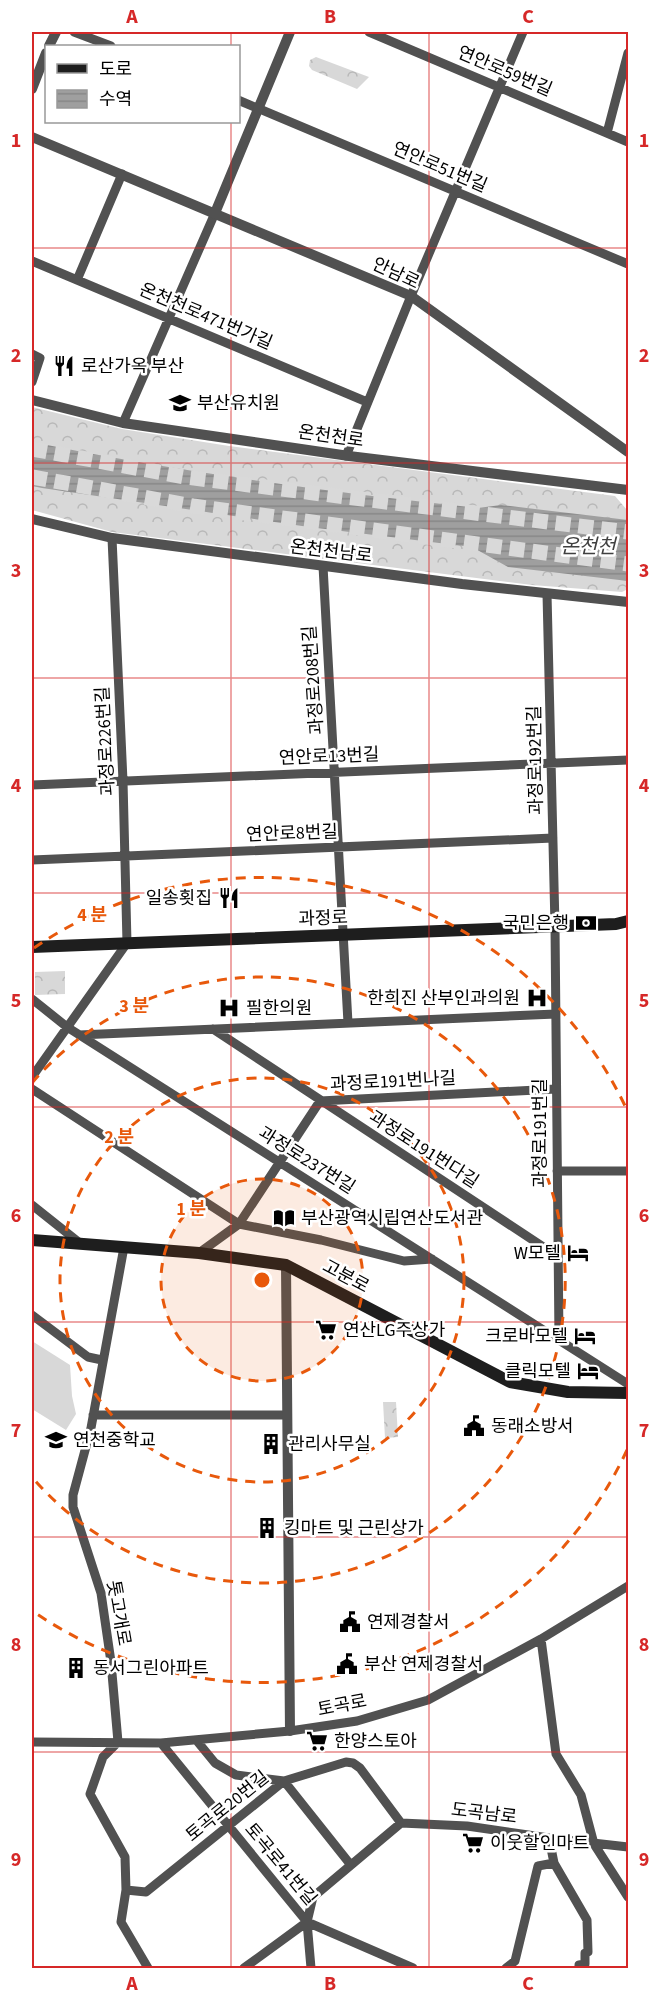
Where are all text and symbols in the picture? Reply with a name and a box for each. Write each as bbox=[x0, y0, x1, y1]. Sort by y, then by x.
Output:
text: A bbox=[125, 3, 138, 31]
text: B bbox=[324, 3, 336, 31]
text: C bbox=[522, 3, 534, 31]
street label: 연안로59번길 bbox=[454, 40, 556, 103]
legend bbox=[45, 45, 240, 123]
text: 도로 bbox=[99, 57, 132, 82]
text: 수역 bbox=[99, 87, 132, 112]
text: 1 bbox=[11, 127, 21, 155]
text: 1 bbox=[639, 127, 649, 155]
street label: 연안로51번길 bbox=[389, 136, 491, 199]
street label: 안남로 bbox=[368, 252, 424, 295]
street label: 온천천로471번가길 bbox=[135, 277, 276, 356]
text: 2 bbox=[11, 342, 21, 370]
text: 2 bbox=[639, 342, 649, 370]
restaurant icon: 로산가옥 부산 bbox=[52, 354, 76, 378]
place label: 로산가옥 부산 bbox=[81, 354, 184, 379]
school or university icon: 부산유치원 bbox=[168, 391, 192, 415]
place label: 부산유치원 bbox=[197, 391, 280, 416]
street label: 온천천로 bbox=[296, 420, 365, 453]
water label: 온천천 bbox=[560, 533, 618, 561]
street label: 온천천남로 bbox=[288, 534, 374, 569]
text: 3 bbox=[11, 557, 21, 585]
text: 3 bbox=[639, 557, 649, 585]
street label: 과정로208번길 bbox=[297, 624, 330, 736]
street label: 과정로226번길 bbox=[90, 686, 121, 796]
street label: 과정로192번길 bbox=[522, 705, 549, 815]
street label: 연안로13번길 bbox=[278, 742, 380, 771]
text: 4 bbox=[11, 772, 22, 800]
text: 4 bbox=[639, 772, 650, 800]
street label: 연안로8번길 bbox=[246, 819, 338, 848]
place label: 일송횟집 bbox=[146, 886, 212, 911]
restaurant icon: 일송횟집 bbox=[217, 886, 241, 910]
text: 4 분 bbox=[77, 903, 107, 928]
street label: 과정로 bbox=[298, 905, 348, 932]
place label: 국민은행 bbox=[503, 911, 569, 936]
bank icon: 국민은행 bbox=[574, 911, 598, 935]
place label: 한희진 산부인과의원 bbox=[367, 986, 520, 1011]
hospital icon: 한희진 산부인과의원 bbox=[525, 986, 549, 1010]
text: 5 bbox=[11, 987, 21, 1015]
text: 5 bbox=[639, 987, 649, 1015]
text: 3 분 bbox=[119, 994, 149, 1019]
hospital icon: 필한의원 bbox=[217, 996, 241, 1020]
place label: 필한의원 bbox=[246, 996, 312, 1021]
street label: 과정로191번나길 bbox=[329, 1066, 457, 1097]
street label: 과정로191번길 bbox=[528, 1078, 553, 1188]
street label: 과정로191번다길 bbox=[364, 1105, 483, 1194]
street label: 과정로237번길 bbox=[254, 1121, 360, 1200]
text: 2 분 bbox=[104, 1125, 134, 1150]
text: 1 분 bbox=[176, 1197, 206, 1222]
text: 6 bbox=[11, 1202, 21, 1230]
text: 6 bbox=[639, 1202, 649, 1230]
library icon: 부산광역시립연산도서관 bbox=[272, 1206, 296, 1230]
place label: 부산광역시립연산도서관 bbox=[301, 1206, 484, 1231]
place label: W모텔 bbox=[514, 1241, 561, 1266]
hotel icon: W모텔 bbox=[566, 1241, 590, 1265]
street label: 고분로 bbox=[318, 1254, 374, 1299]
centre of rings bbox=[252, 1270, 272, 1290]
supermarket icon: 연산LG주상가 bbox=[314, 1318, 338, 1342]
place label: 연산LG주상가 bbox=[343, 1318, 446, 1343]
place label: 크로바모텔 bbox=[485, 1324, 568, 1349]
hotel icon: 크로바모텔 bbox=[573, 1324, 597, 1348]
place label: 클릭모텔 bbox=[505, 1359, 571, 1384]
hotel icon: 클릭모텔 bbox=[576, 1359, 600, 1383]
public building icon: 동래소방서 bbox=[462, 1414, 486, 1438]
place label: 동래소방서 bbox=[491, 1414, 574, 1439]
text: 7 bbox=[11, 1417, 21, 1445]
text: 7 bbox=[639, 1417, 649, 1445]
school or university icon: 연천중학교 bbox=[44, 1428, 68, 1452]
place label: 연천중학교 bbox=[73, 1428, 156, 1453]
building icon: 관리사무실 bbox=[259, 1432, 283, 1456]
place label: 관리사무실 bbox=[288, 1432, 371, 1457]
building icon: 킹마트 및 근린상가 bbox=[255, 1516, 279, 1540]
place label: 킹마트 및 근린상가 bbox=[284, 1516, 424, 1541]
street label: 톳고개로 bbox=[100, 1578, 137, 1648]
public building icon: 연제경찰서 bbox=[338, 1610, 362, 1634]
place label: 연제경찰서 bbox=[367, 1610, 450, 1635]
text: 8 bbox=[11, 1631, 21, 1659]
text: 8 bbox=[639, 1631, 649, 1659]
public building icon: 부산 연제경찰서 bbox=[335, 1652, 359, 1676]
place label: 부산 연제경찰서 bbox=[364, 1652, 484, 1677]
building icon: 동서그린아파트 bbox=[64, 1656, 88, 1680]
place label: 동서그린아파트 bbox=[93, 1656, 209, 1681]
street label: 토곡로 bbox=[315, 1688, 369, 1723]
supermarket icon: 한양스토아 bbox=[305, 1729, 329, 1753]
place label: 한양스토아 bbox=[334, 1729, 417, 1754]
street label: 토곡로20번길 bbox=[180, 1765, 274, 1848]
street label: 도곡남로 bbox=[450, 1797, 518, 1830]
street label: 토곡로41번길 bbox=[239, 1818, 323, 1911]
supermarket icon: 이웃할인마트 bbox=[461, 1831, 485, 1855]
place label: 이웃할인마트 bbox=[490, 1831, 589, 1856]
text: 9 bbox=[11, 1846, 21, 1874]
text: 9 bbox=[639, 1846, 649, 1874]
text: A bbox=[125, 1970, 138, 1998]
text: B bbox=[324, 1970, 336, 1998]
text: C bbox=[522, 1970, 534, 1998]

